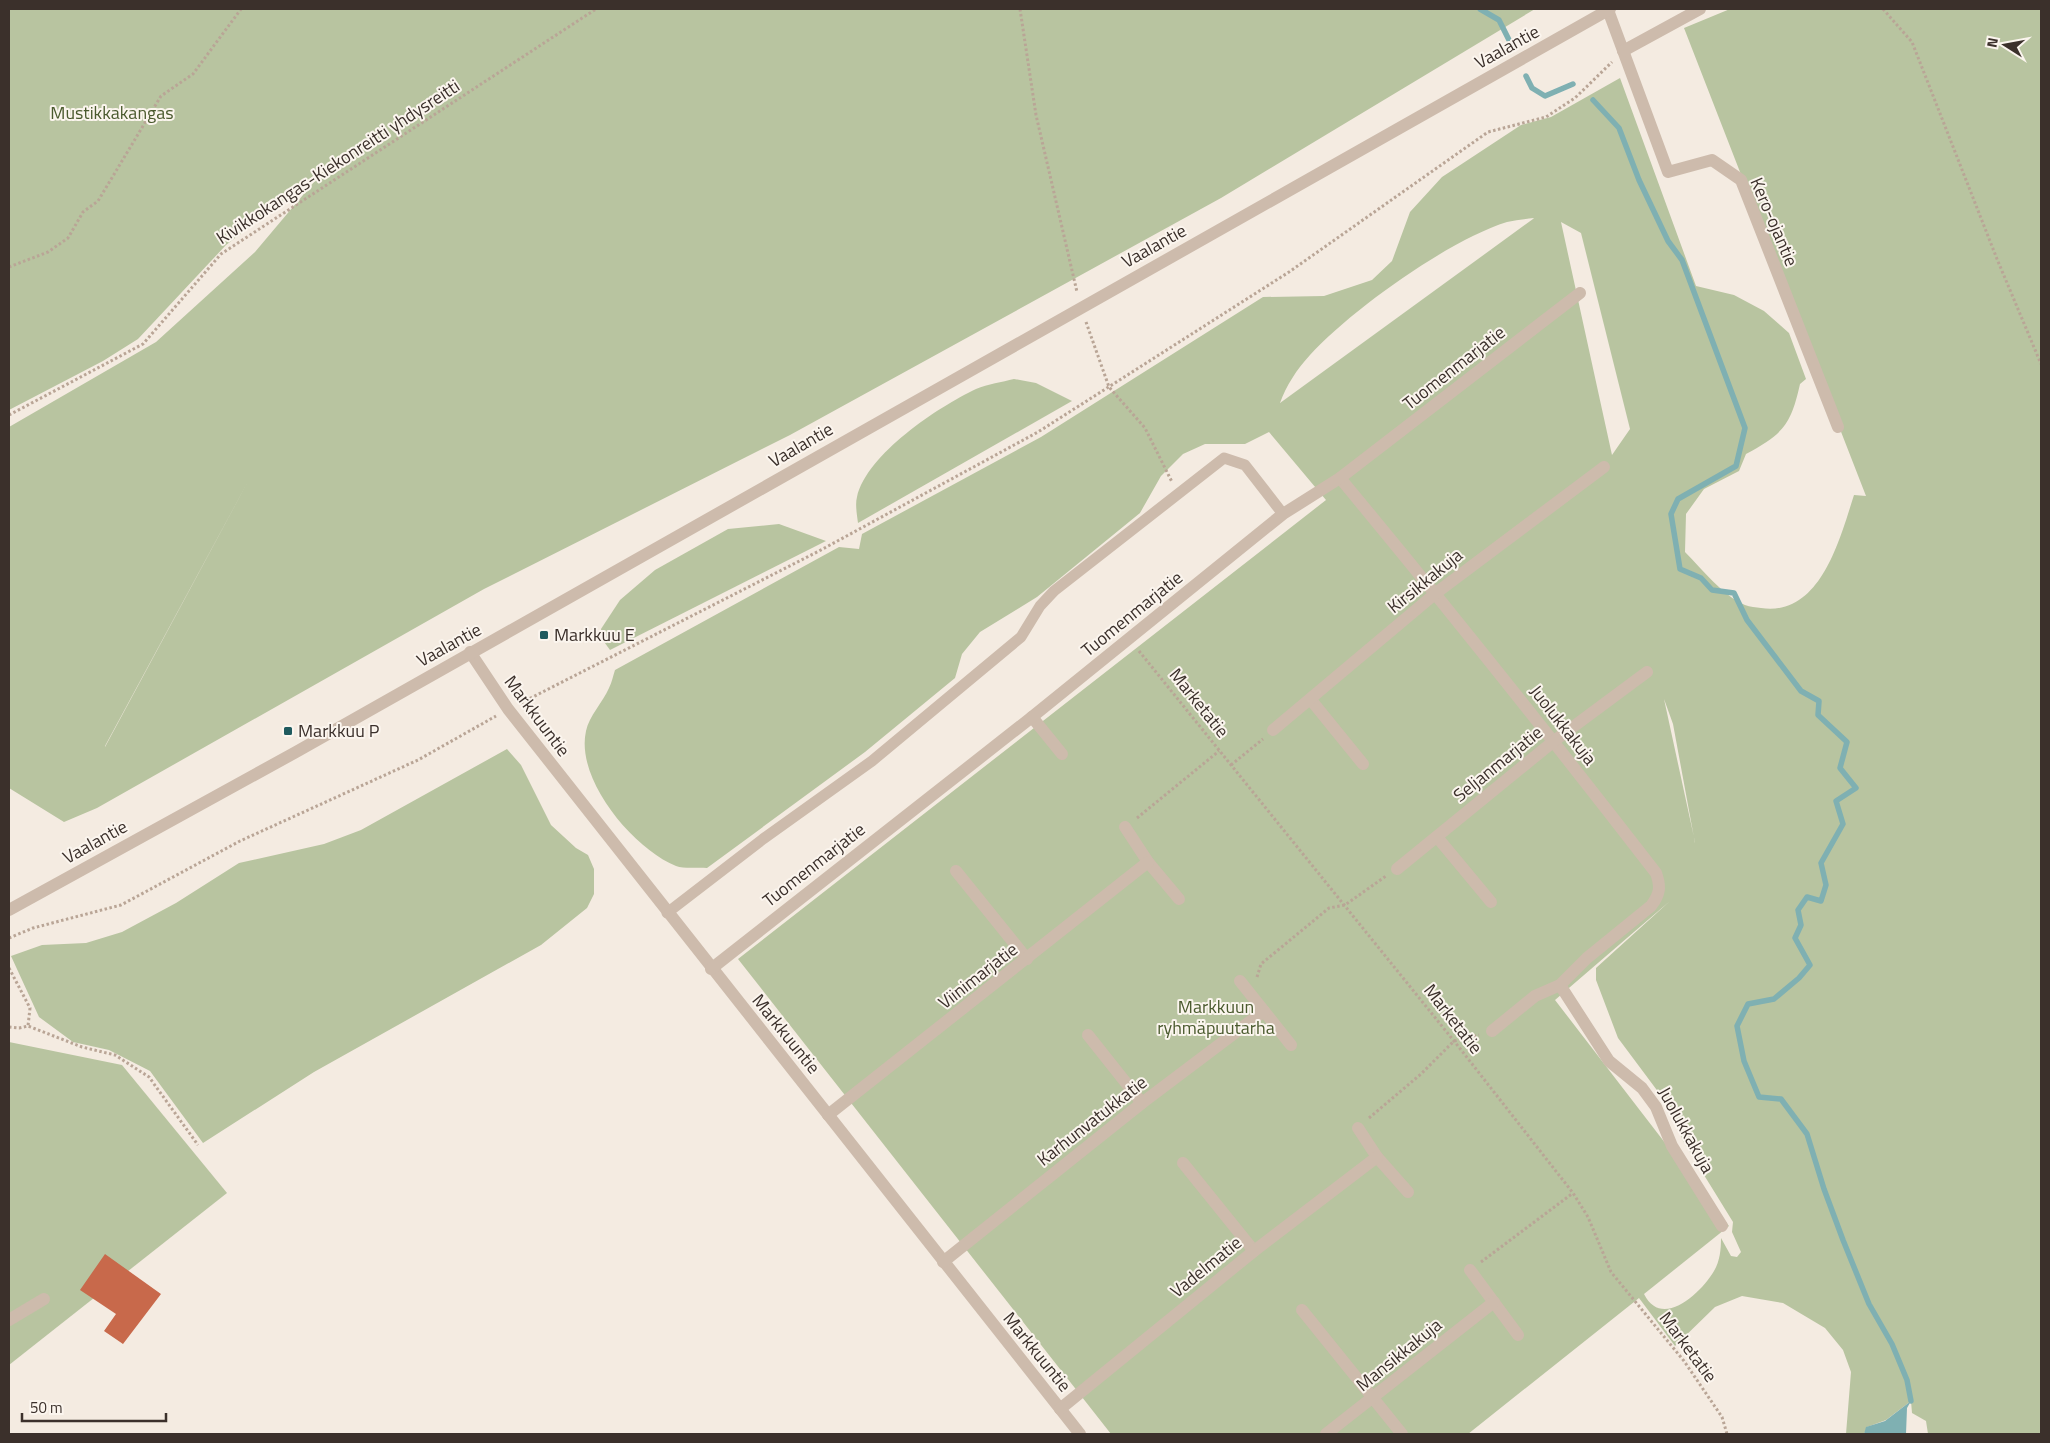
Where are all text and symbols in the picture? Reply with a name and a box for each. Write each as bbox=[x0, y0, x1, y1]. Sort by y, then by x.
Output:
street label: Vaalantie bbox=[1470, 18, 1544, 75]
north arrow bbox=[1980, 20, 2030, 70]
text: N bbox=[1981, 36, 2003, 49]
street label: Kivikkokangas-Kiekonreitti yhdysreitti bbox=[211, 72, 465, 251]
park label: Mustikkakangas bbox=[50, 99, 174, 126]
street label: Kero-ojantie bbox=[1744, 173, 1805, 270]
street label: Vaalantie bbox=[1117, 217, 1191, 274]
street label: Tuomenmarjatie bbox=[1397, 319, 1511, 416]
street label: Vaalantie bbox=[764, 415, 838, 474]
street label: Kirsikkakuja bbox=[1381, 542, 1468, 619]
street label: Tuomenmarjatie bbox=[1075, 564, 1188, 663]
street label: Vaalantie bbox=[412, 616, 486, 673]
place label: Markkuu E bbox=[554, 621, 635, 648]
marker: Markkuu E bbox=[538, 629, 550, 641]
street label: Marketatie bbox=[1163, 662, 1236, 743]
street label: Markkuuntie bbox=[498, 669, 577, 762]
street label: Juolukkakuja bbox=[1523, 679, 1603, 771]
place label: Markkuu P bbox=[298, 717, 380, 744]
street label: Seljanmarjatie bbox=[1447, 719, 1548, 808]
marker: Markkuu P bbox=[282, 725, 294, 737]
street label: Vaalantie bbox=[58, 813, 132, 870]
street label: Tuomenmarjatie bbox=[757, 816, 871, 913]
street label: Viinimarjatie bbox=[932, 936, 1023, 1015]
street label: Marketatie bbox=[1417, 978, 1489, 1060]
street label: Markkuuntie bbox=[746, 988, 827, 1079]
park label: Markkuun ryhmäpuutarha bbox=[1157, 993, 1275, 1041]
street label: Karhunvatukkatie bbox=[1031, 1069, 1153, 1172]
street label: Juolukkakuja bbox=[1652, 1082, 1721, 1178]
street label: Vadelmatie bbox=[1164, 1229, 1247, 1304]
street label: Markkuuntie bbox=[997, 1306, 1078, 1397]
street label: Marketatie bbox=[1653, 1306, 1724, 1388]
street label: Mansikkakuja bbox=[1350, 1312, 1447, 1398]
scale bar bbox=[22, 1390, 166, 1422]
text: 50 m bbox=[30, 1396, 63, 1419]

